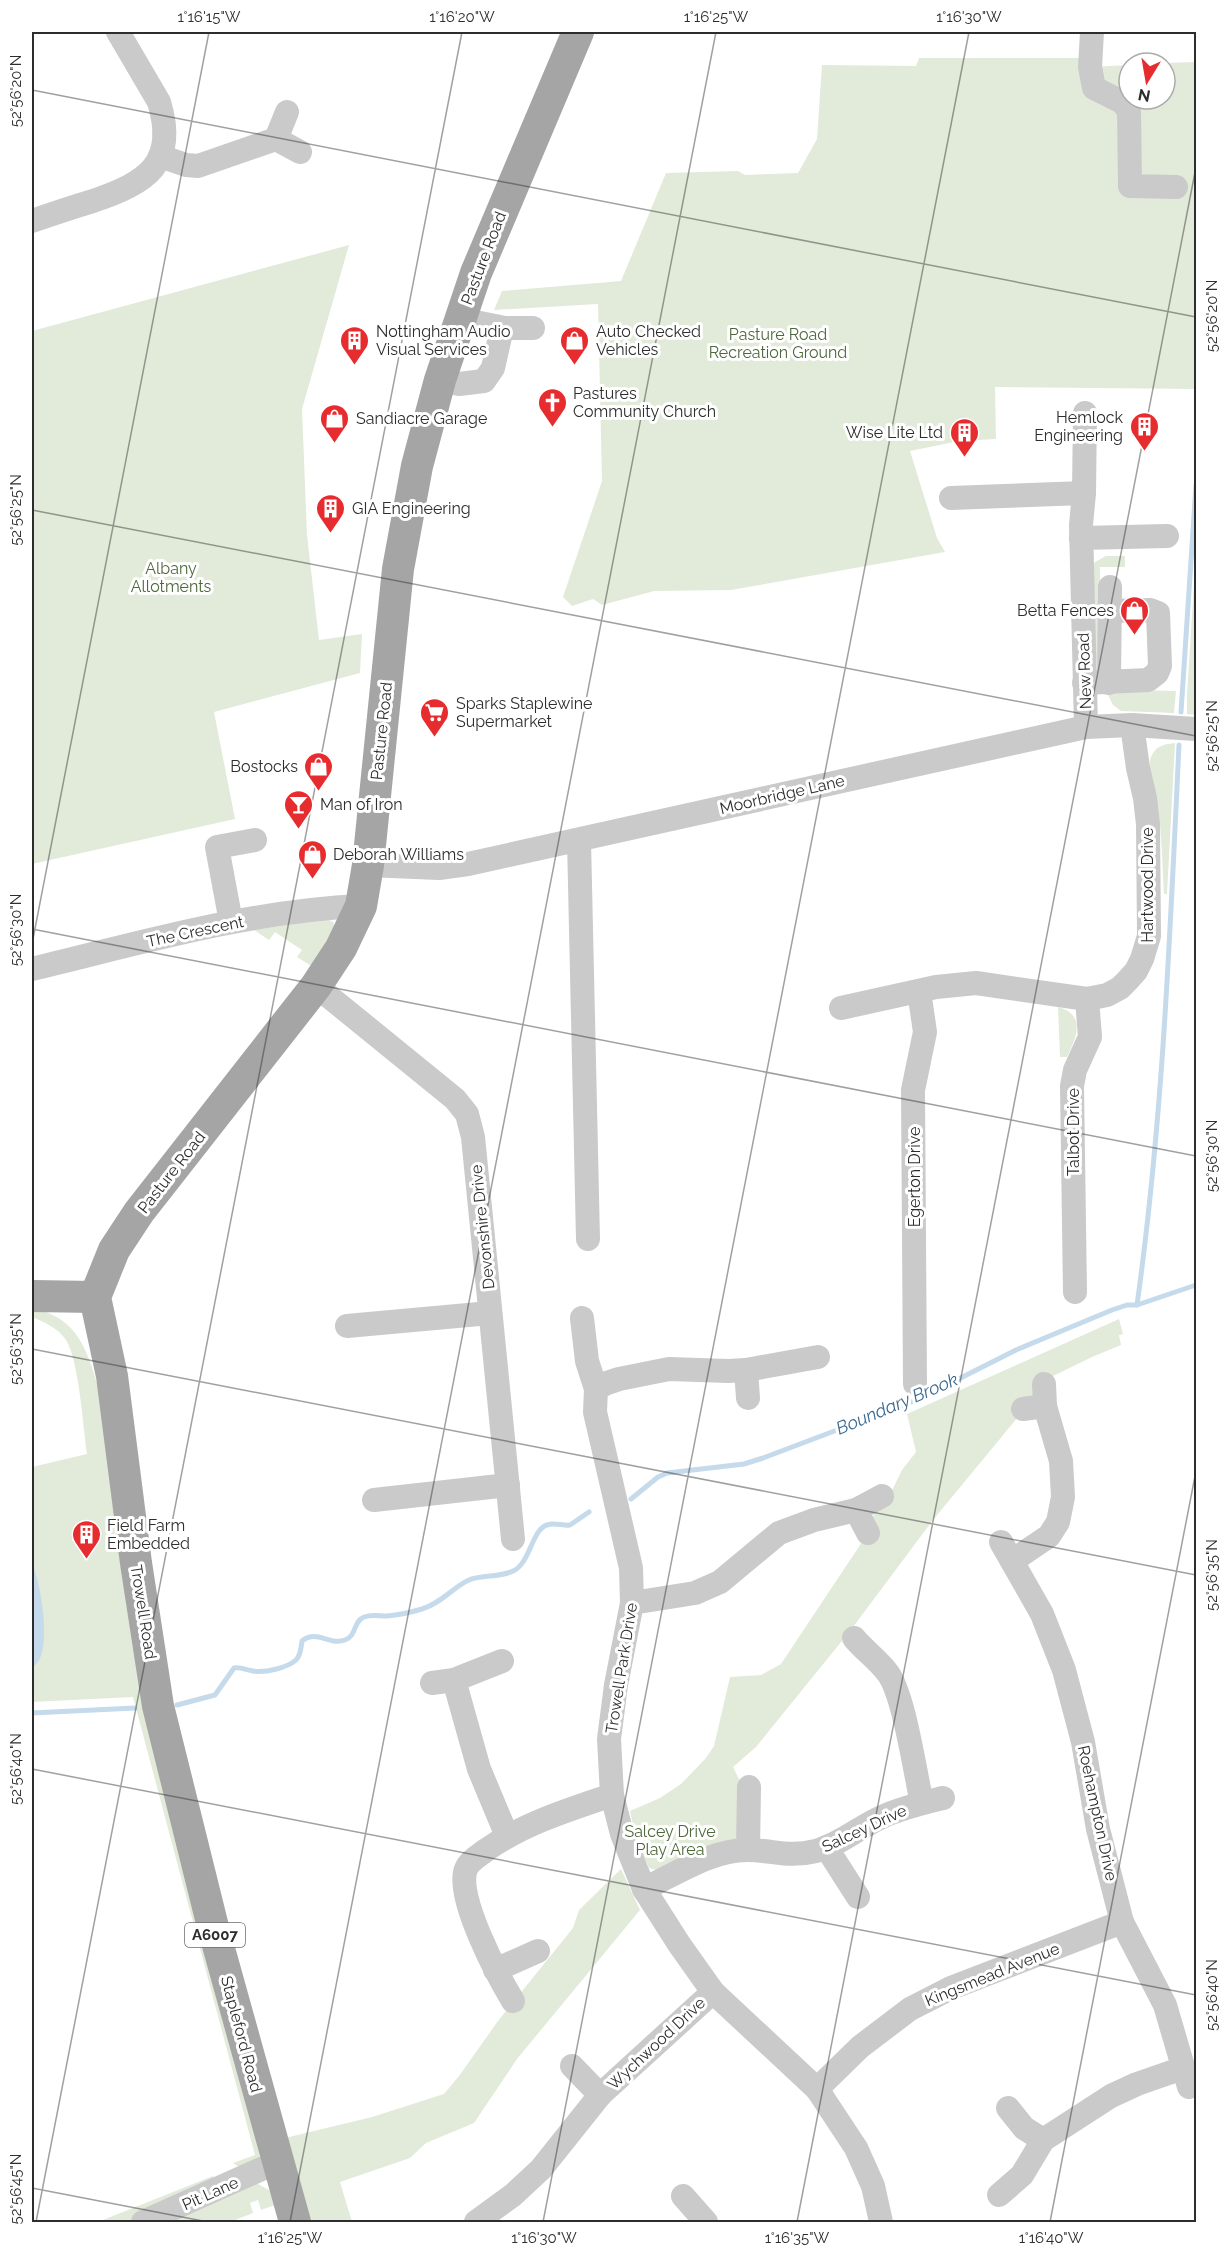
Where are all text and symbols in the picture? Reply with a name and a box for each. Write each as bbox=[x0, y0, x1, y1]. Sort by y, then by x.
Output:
text: 1°16'15"W bbox=[177, 8, 241, 26]
text: 1°16'20"W bbox=[429, 8, 495, 26]
text: 1°16'25"W bbox=[684, 8, 749, 26]
text: 1°16'30"W bbox=[936, 8, 1002, 26]
north arrow bbox=[1117, 51, 1177, 111]
text: 52°56'20"N bbox=[7, 55, 25, 127]
text: N bbox=[1136, 85, 1152, 106]
street label: Pasture Road bbox=[457, 209, 510, 308]
text: 52°56'20"N bbox=[1203, 280, 1221, 352]
place label: Nottingham Audio Visual Services bbox=[376, 322, 510, 359]
place label: Auto Checked Vehicles bbox=[596, 322, 701, 359]
building icon: Nottingham Audio Visual Services bbox=[339, 324, 371, 366]
shop icon: Auto Checked Vehicles bbox=[559, 324, 591, 366]
park label: Pasture Road Recreation Ground bbox=[709, 325, 847, 362]
place label: Pastures Community Church bbox=[573, 384, 716, 421]
church icon: Pastures Community Church bbox=[536, 386, 568, 428]
shop icon: Sandiacre Garage bbox=[319, 402, 351, 444]
place label: Hemlock Engineering bbox=[1034, 408, 1124, 445]
place label: Sandiacre Garage bbox=[356, 409, 487, 428]
building icon: Hemlock Engineering bbox=[1128, 410, 1160, 452]
building icon: Wise Lite Ltd bbox=[948, 416, 980, 458]
place label: Wise Lite Ltd bbox=[846, 423, 943, 442]
text: 52°56'25"N bbox=[7, 474, 25, 546]
building icon: GIA Engineering bbox=[315, 492, 347, 534]
place label: GIA Engineering bbox=[352, 499, 471, 518]
park label: Albany Allotments bbox=[131, 559, 212, 596]
shop icon: Betta Fences bbox=[1119, 594, 1151, 636]
place label: Betta Fences bbox=[1017, 601, 1114, 620]
street label: New Road bbox=[1074, 632, 1095, 710]
street label: Pasture Road bbox=[367, 681, 396, 781]
place label: Sparks Staplewine Supermarket bbox=[456, 694, 592, 731]
supermarket icon: Sparks Staplewine Supermarket bbox=[419, 696, 451, 738]
text: 52°56'25"N bbox=[1203, 700, 1221, 772]
shop icon: Bostocks bbox=[303, 750, 335, 792]
place label: Bostocks bbox=[230, 757, 298, 776]
street label: Moorbridge Lane bbox=[718, 771, 846, 818]
bar icon: Man of Iron bbox=[283, 788, 315, 830]
place label: Man of Iron bbox=[320, 795, 403, 814]
street label: Hartwood Drive bbox=[1138, 827, 1157, 943]
shop icon: Deborah Williams bbox=[296, 838, 328, 880]
place label: Deborah Williams bbox=[333, 845, 464, 864]
text: 52°56'30"N bbox=[7, 894, 25, 966]
street label: The Crescent bbox=[145, 912, 246, 951]
street label: Talbot Drive bbox=[1064, 1088, 1083, 1176]
text: 52°56'30"N bbox=[1203, 1120, 1221, 1192]
street label: Egerton Drive bbox=[905, 1127, 924, 1227]
street label: Pasture Road bbox=[134, 1128, 209, 1217]
street label: Devonshire Drive bbox=[467, 1164, 498, 1290]
text: 52°56'35"N bbox=[7, 1313, 25, 1385]
water label: Boundary Brook bbox=[833, 1368, 961, 1439]
place label: Field Farm Embedded bbox=[107, 1516, 190, 1553]
building icon: Field Farm Embedded bbox=[70, 1518, 102, 1560]
text: 52°56'35"N bbox=[1203, 1539, 1221, 1611]
street label: Trowell Road bbox=[127, 1563, 160, 1661]
street label: Trowell Park Drive bbox=[602, 1601, 641, 1735]
text: 52°56'40"N bbox=[7, 1733, 25, 1805]
street label: Roehampton Drive bbox=[1074, 1744, 1121, 1883]
street label: Salcey Drive bbox=[819, 1801, 910, 1856]
park label: Salcey Drive Play Area bbox=[624, 1822, 716, 1859]
road number: A6007 bbox=[185, 1923, 245, 1947]
street label: Kingsmead Avenue bbox=[922, 1939, 1062, 2010]
text: 52°56'40"N bbox=[1203, 1959, 1221, 2031]
street label: Stapleford Road bbox=[217, 1974, 266, 2094]
street label: Wychwood Drive bbox=[603, 1993, 709, 2094]
text: 52°56'45"N bbox=[7, 2154, 25, 2224]
street label: Pit Lane bbox=[179, 2173, 241, 2214]
text: 1°16'25"W bbox=[258, 2229, 323, 2247]
text: 1°16'30"W bbox=[511, 2229, 577, 2247]
text: 1°16'35"W bbox=[765, 2229, 830, 2247]
text: 1°16'40"W bbox=[1019, 2229, 1084, 2247]

